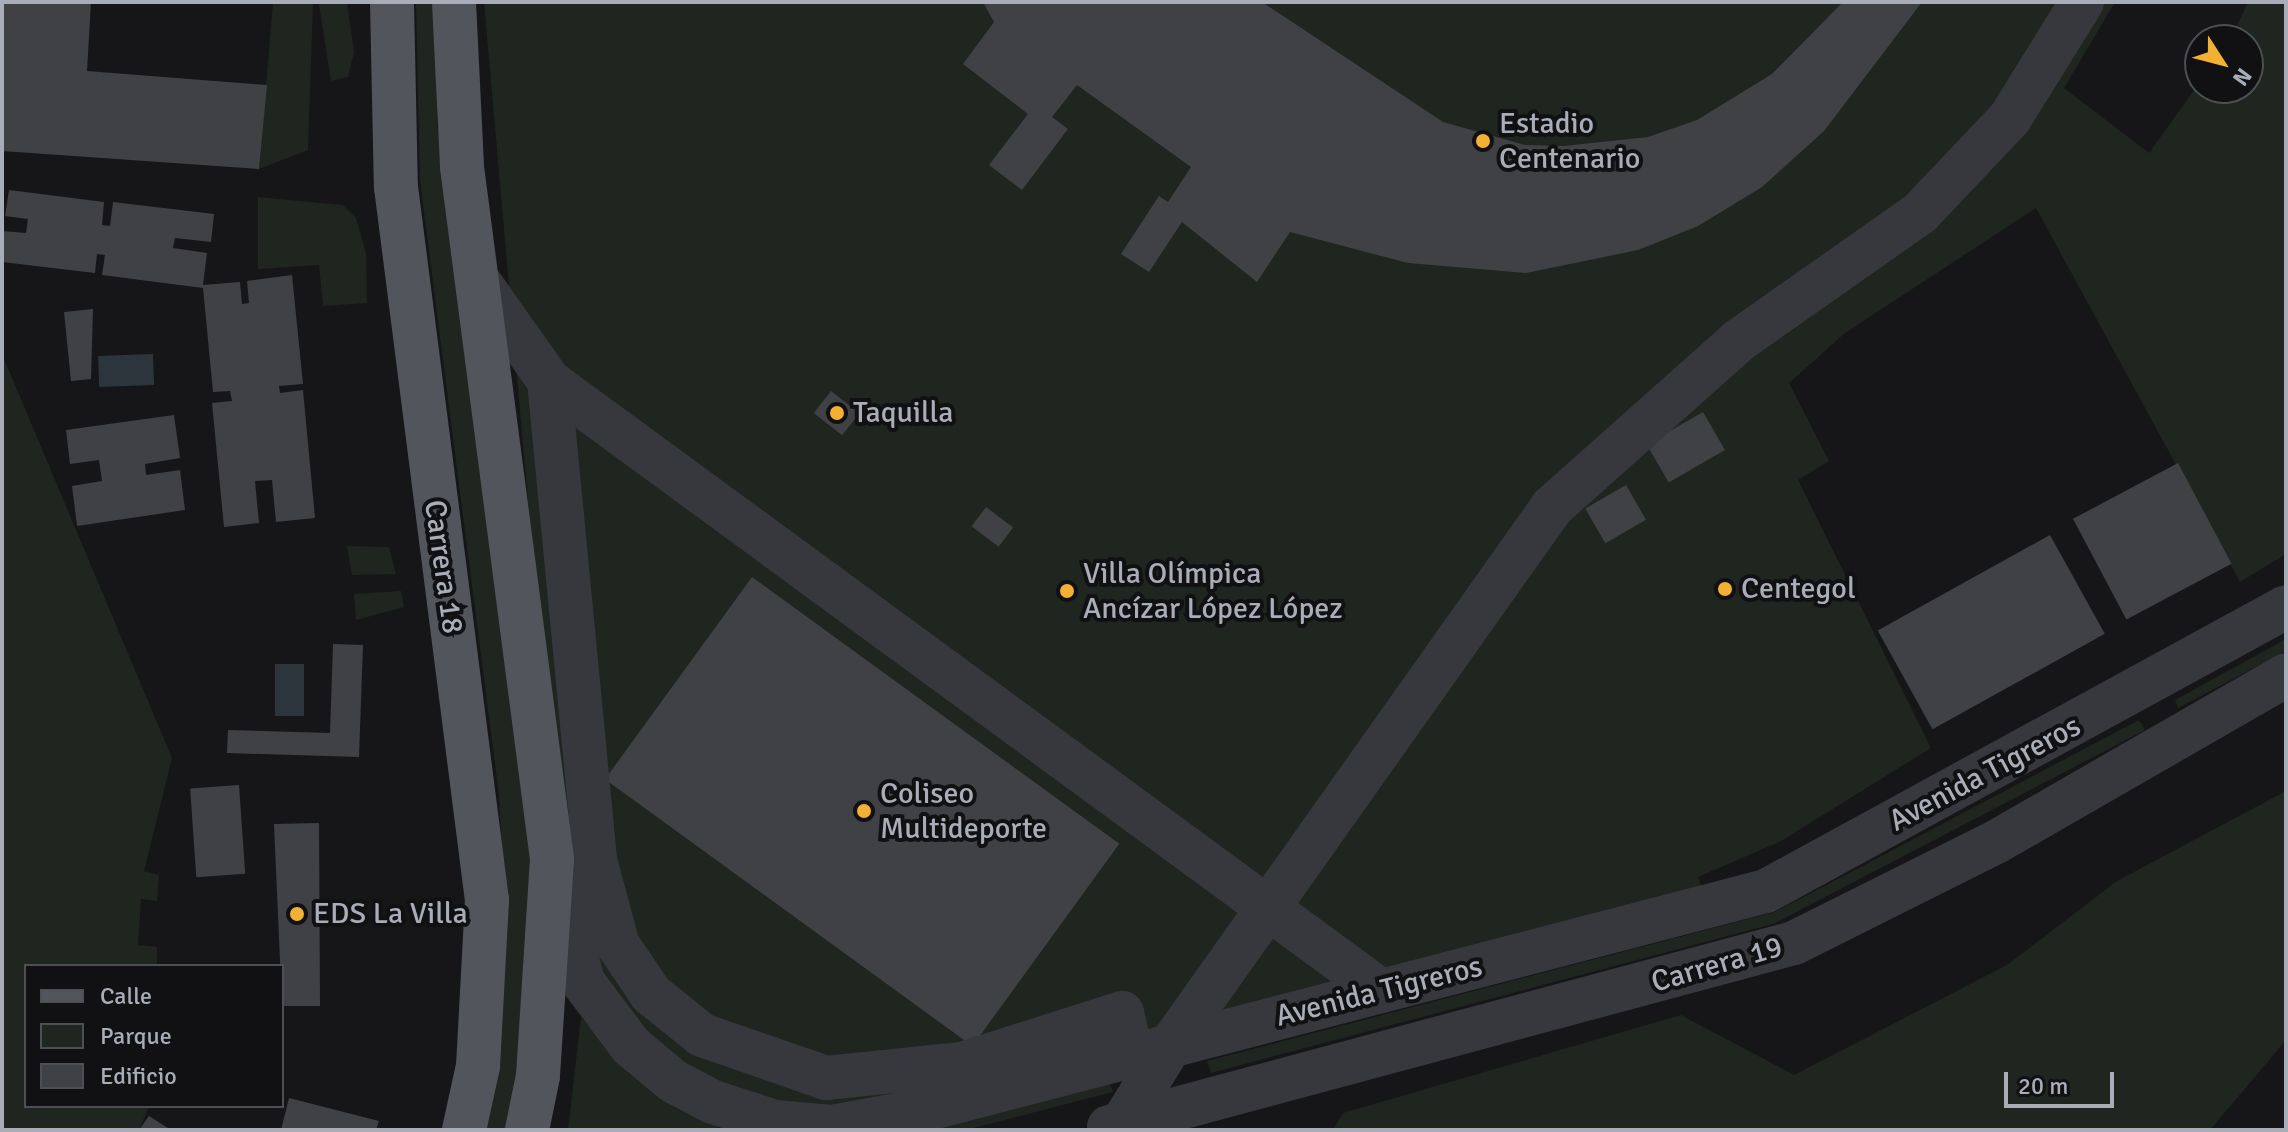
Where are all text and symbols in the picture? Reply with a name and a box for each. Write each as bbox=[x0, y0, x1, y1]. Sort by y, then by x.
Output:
north arrow bbox=[2184, 24, 2264, 104]
text: N bbox=[2227, 63, 2258, 91]
place label: Estadio Centenario bbox=[1499, 106, 1640, 176]
marker: Estadio Centenario bbox=[1474, 132, 1492, 150]
place label: Taquilla bbox=[853, 395, 953, 431]
marker: Taquilla bbox=[828, 404, 846, 422]
street label: Carrera 18 bbox=[416, 498, 470, 636]
place label: Villa Olímpica Ancízar López López bbox=[1083, 556, 1343, 626]
place label: Centegol bbox=[1741, 571, 1856, 607]
marker: Centegol bbox=[1716, 580, 1734, 598]
marker: Villa Olímpica Ancízar López López bbox=[1058, 582, 1076, 600]
street label: Avenida Tigreros bbox=[1883, 708, 2087, 840]
place label: Coliseo Multideporte bbox=[880, 776, 1047, 846]
marker: Coliseo Multideporte bbox=[855, 802, 873, 820]
place label: EDS La Villa bbox=[313, 896, 468, 932]
marker: EDS La Villa bbox=[288, 905, 306, 923]
street label: Carrera 19 bbox=[1647, 929, 1787, 1001]
street label: Avenida Tigreros bbox=[1272, 949, 1486, 1035]
legend bbox=[24, 964, 284, 1108]
text: Calle bbox=[100, 981, 152, 1011]
text: Parque bbox=[100, 1021, 172, 1051]
scale bar bbox=[2008, 1056, 2118, 1106]
text: Edificio bbox=[100, 1061, 177, 1091]
text: 20 m bbox=[2018, 1071, 2068, 1101]

